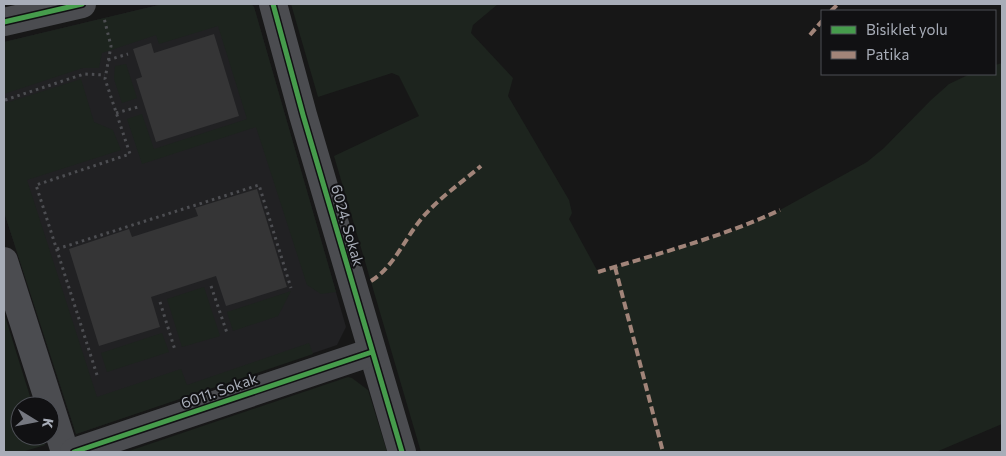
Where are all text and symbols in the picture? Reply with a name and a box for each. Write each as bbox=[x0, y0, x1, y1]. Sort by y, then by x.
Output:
legend bbox=[821, 10, 996, 75]
text: Bisiklet yolu bbox=[866, 20, 948, 38]
text: Patika bbox=[866, 45, 909, 63]
street label: 6024. Sokak bbox=[328, 182, 368, 268]
street label: 6011. Sokak bbox=[178, 368, 260, 412]
north arrow bbox=[10, 396, 60, 446]
text: K bbox=[39, 417, 58, 430]

